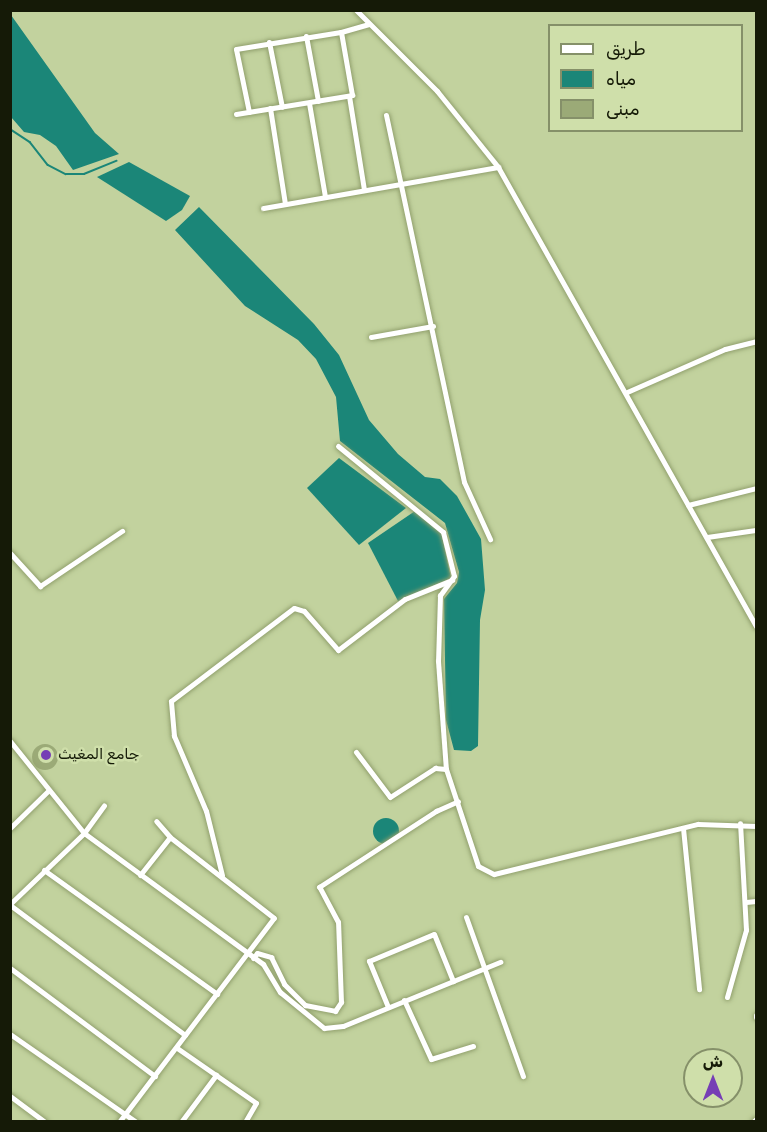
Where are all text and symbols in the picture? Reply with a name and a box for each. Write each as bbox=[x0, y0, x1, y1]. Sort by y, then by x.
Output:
legend bbox=[548, 24, 743, 132]
text: طريق bbox=[606, 38, 646, 60]
text: مياه bbox=[606, 68, 636, 90]
text: مبنى bbox=[606, 98, 640, 120]
place label: جامع المغيث bbox=[58, 746, 139, 764]
marker: جامع المغيث bbox=[39, 748, 53, 762]
north arrow bbox=[683, 1048, 743, 1108]
text: ش bbox=[703, 1052, 723, 1071]

